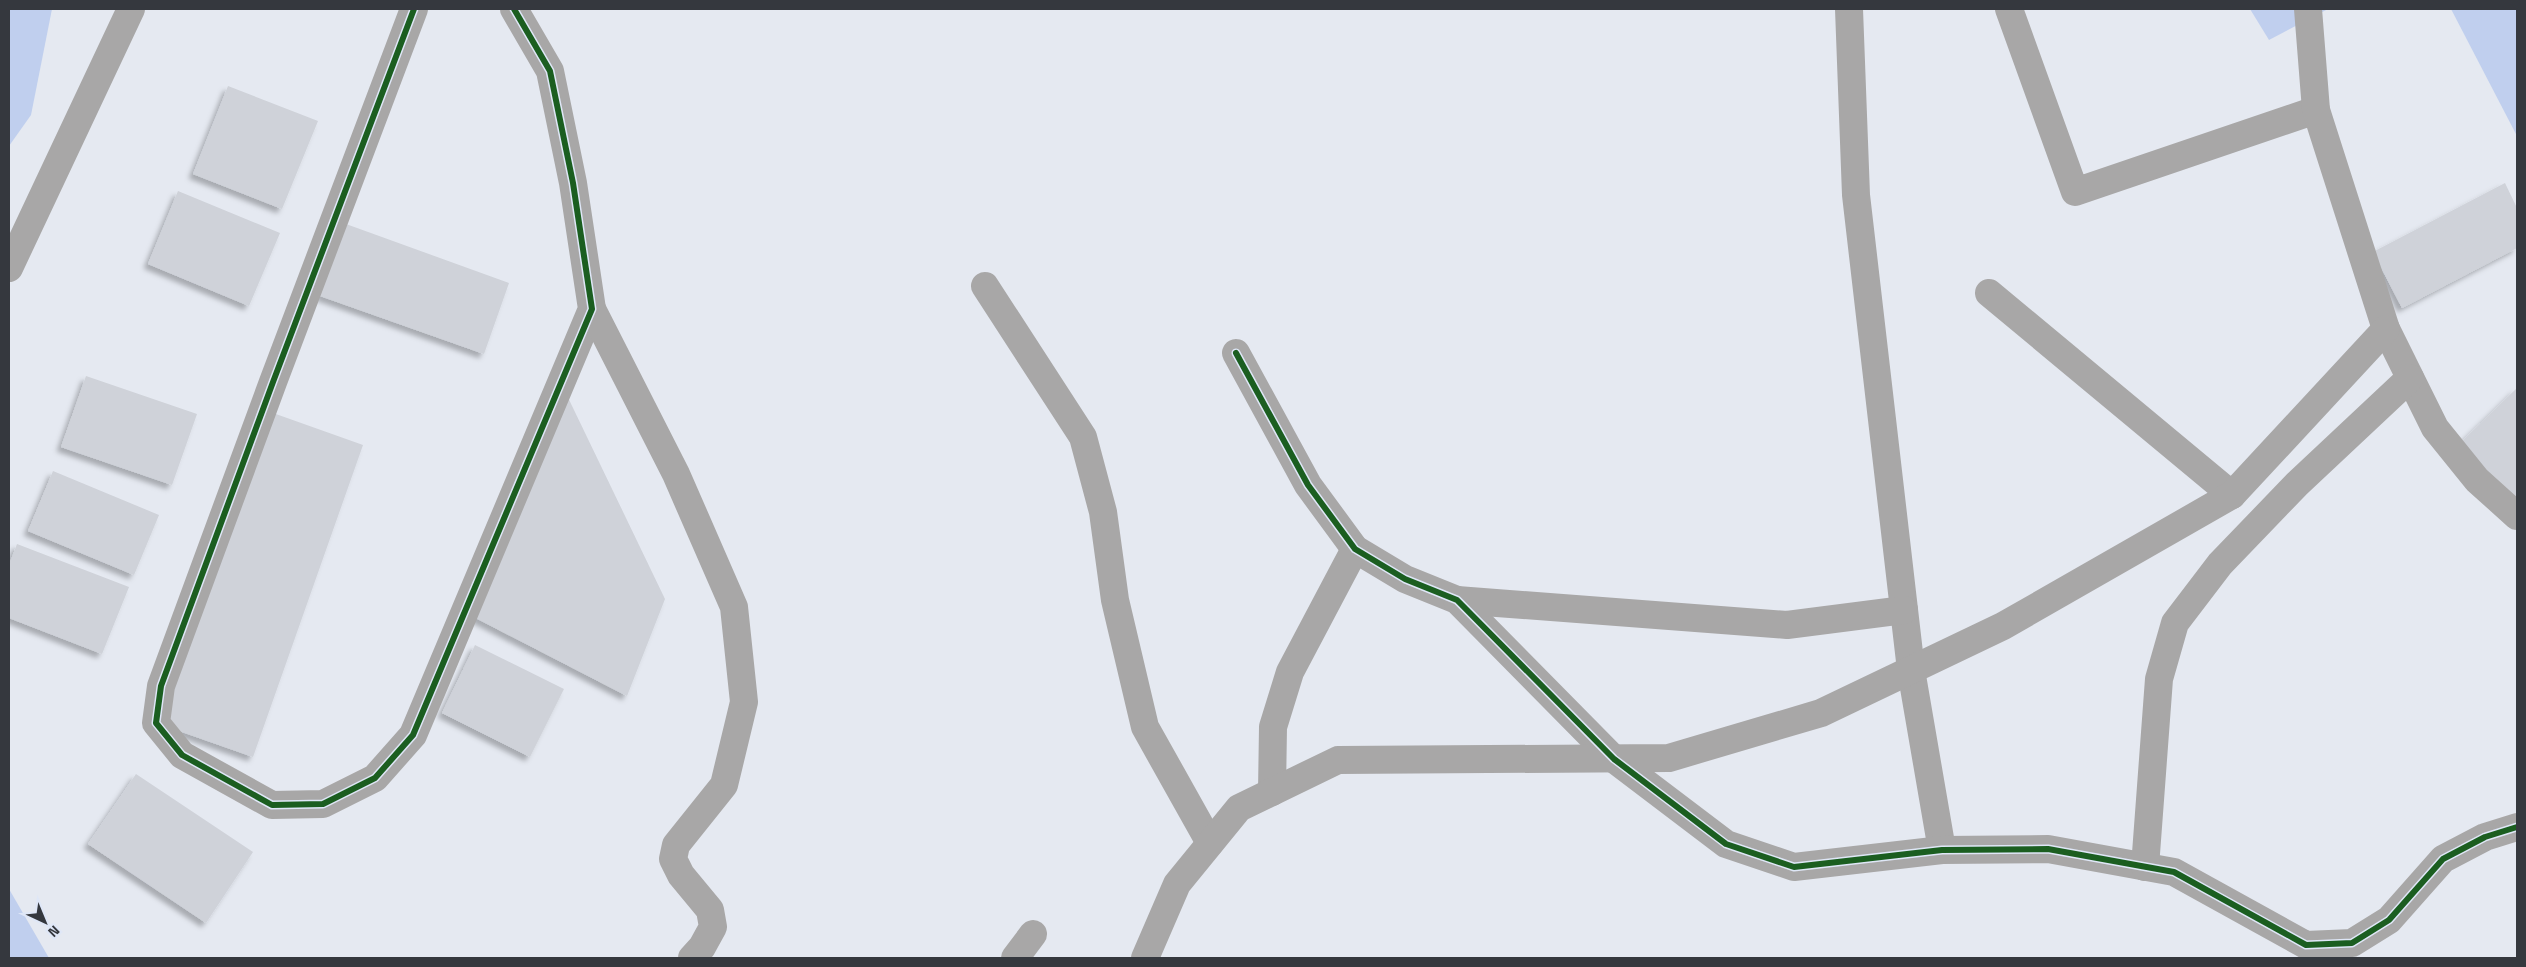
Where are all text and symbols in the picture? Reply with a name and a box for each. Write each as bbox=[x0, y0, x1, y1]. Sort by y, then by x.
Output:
north arrow bbox=[20, 897, 70, 947]
text: N bbox=[44, 921, 65, 943]

